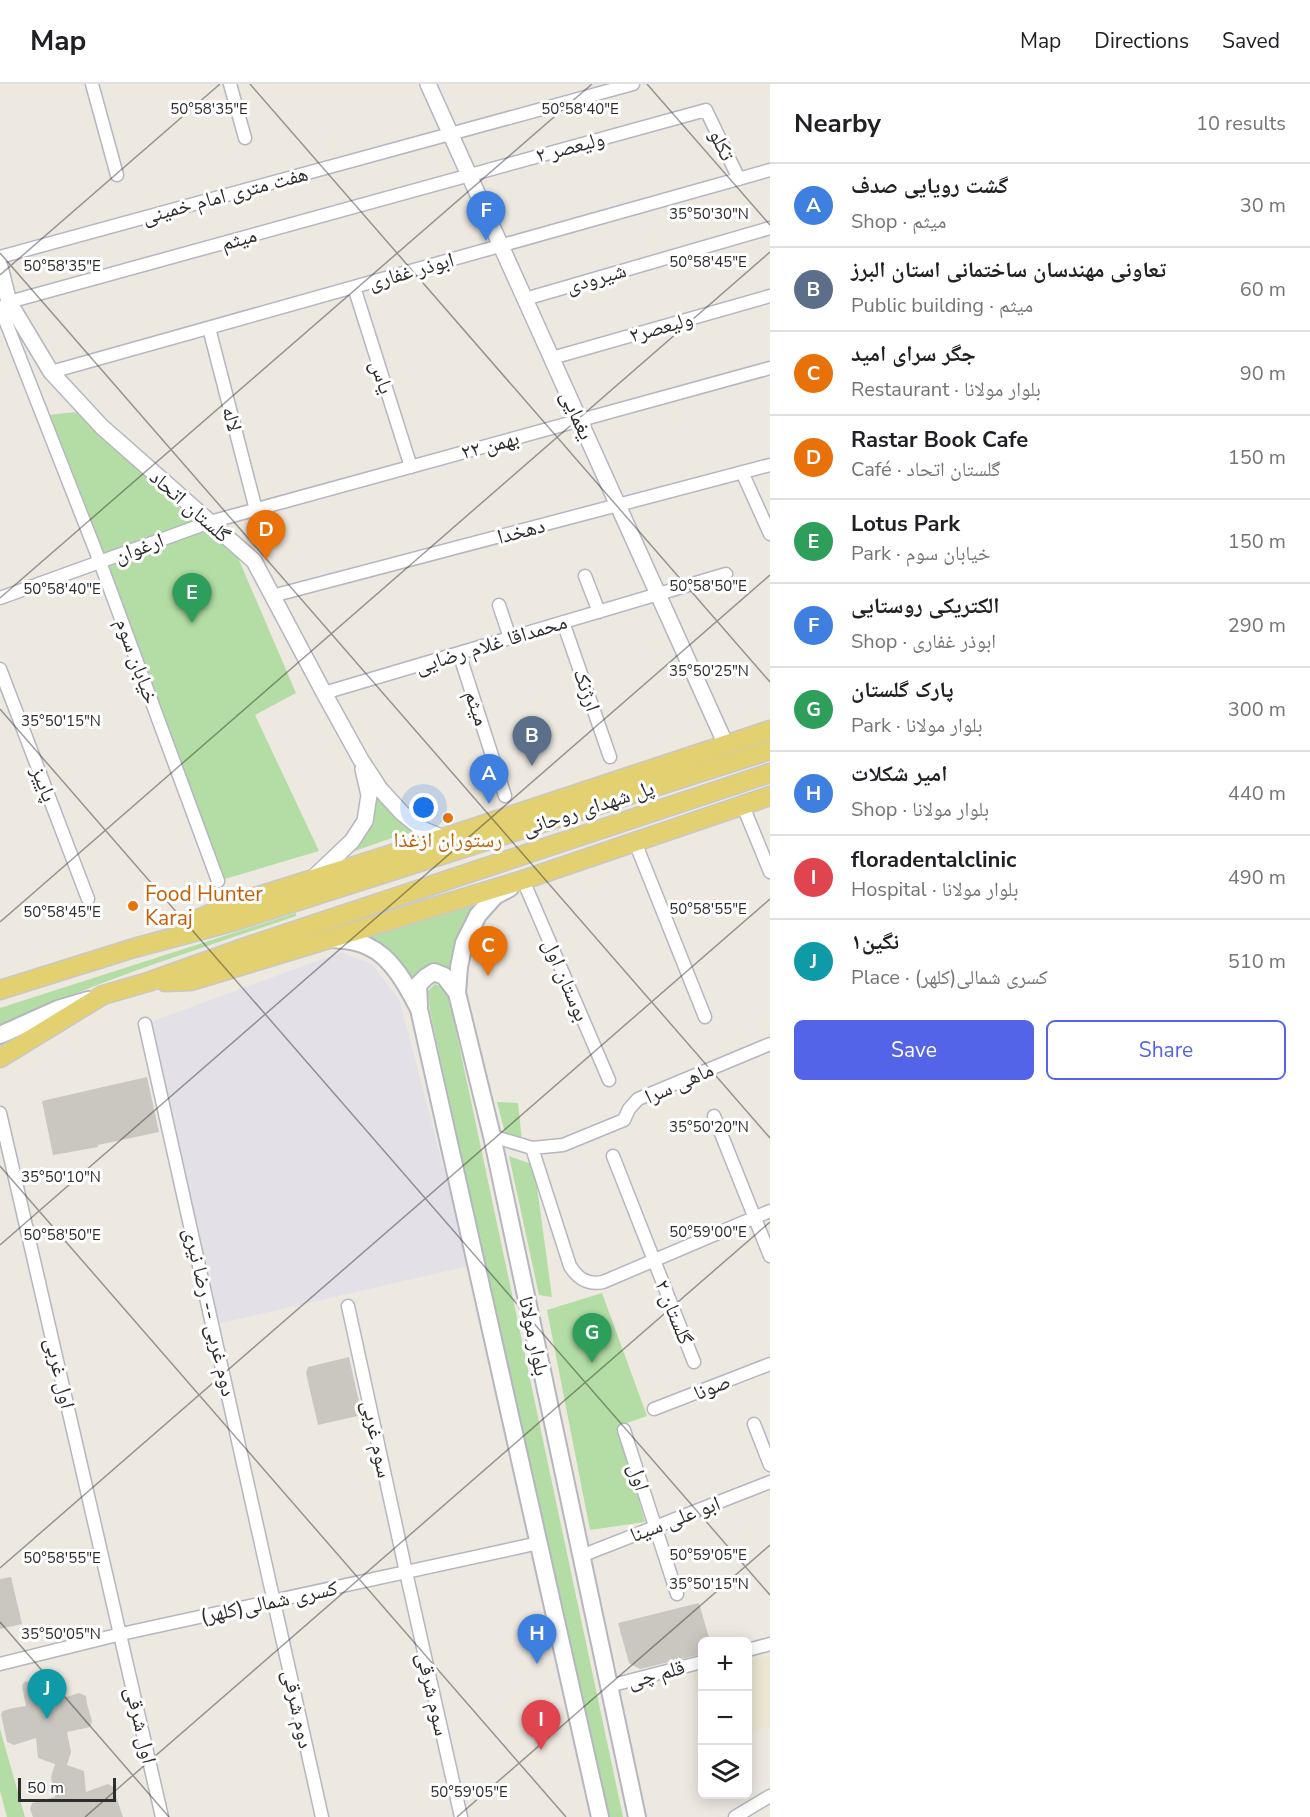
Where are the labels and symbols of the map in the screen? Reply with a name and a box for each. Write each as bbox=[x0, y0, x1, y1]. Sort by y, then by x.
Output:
text: 50°58'35"E bbox=[170, 99, 248, 119]
text: 50°58'40"E bbox=[541, 99, 619, 119]
street label: ولیعصر ۲ bbox=[532, 124, 608, 170]
street label: تکلو bbox=[702, 125, 742, 165]
street label: هفت متری امام خمینی bbox=[139, 159, 311, 231]
pin: F bbox=[466, 192, 506, 241]
text: 35°50'30"N bbox=[669, 204, 749, 224]
street label: میثم bbox=[218, 221, 260, 257]
street label: ابوذر غفاری bbox=[365, 245, 457, 297]
text: 50°58'45"E bbox=[669, 252, 747, 272]
text: 50°58'35"E bbox=[23, 256, 101, 276]
street label: شیرودی bbox=[563, 256, 629, 300]
street label: ولیعصر۲ bbox=[626, 305, 696, 349]
street label: یاس bbox=[363, 357, 401, 397]
street label: یغمایی bbox=[554, 386, 600, 444]
street label: لاله bbox=[215, 403, 249, 435]
street label: ۲۲ بهمن bbox=[458, 424, 522, 466]
street label: گلستان اتحاد bbox=[144, 463, 237, 549]
pin: D bbox=[246, 510, 286, 560]
street label: دهخدا bbox=[494, 511, 548, 551]
street label: ارغوان bbox=[110, 526, 168, 570]
pin: E bbox=[172, 574, 212, 623]
text: 50°58'50"E bbox=[669, 576, 747, 596]
text: 50°58'40"E bbox=[23, 579, 101, 599]
street label: محمداقا غلام رضایی bbox=[412, 608, 570, 680]
street label: خیابان سوم bbox=[109, 614, 165, 708]
text: 35°50'25"N bbox=[669, 661, 749, 681]
street label: ارژنک bbox=[567, 665, 607, 715]
street label: میثم bbox=[458, 687, 496, 729]
text: 35°50'15"N bbox=[21, 711, 101, 731]
pin: B bbox=[512, 716, 552, 766]
pin: A bbox=[470, 754, 508, 804]
street label: پاییز bbox=[24, 761, 63, 806]
street label: پل شهدای روحانی bbox=[519, 774, 657, 842]
your location bbox=[409, 793, 438, 822]
marker: رستوران ازغذا bbox=[441, 811, 455, 825]
place label: رستوران ازغذا bbox=[394, 826, 502, 854]
place label: Food Hunter Karaj bbox=[145, 880, 263, 932]
marker: Food Hunter Karaj bbox=[126, 899, 140, 913]
text: 50°58'55"E bbox=[669, 899, 747, 919]
text: 50°58'45"E bbox=[23, 902, 101, 922]
pin: C bbox=[468, 926, 508, 976]
street label: بوستان اول bbox=[536, 934, 596, 1026]
street label: ماهی سرا bbox=[640, 1055, 718, 1111]
text: 35°50'20"N bbox=[669, 1117, 749, 1137]
text: 35°50'10"N bbox=[21, 1167, 101, 1187]
text: 50°59'00"E bbox=[669, 1222, 747, 1242]
text: 50°58'50"E bbox=[23, 1225, 101, 1245]
street label: دوم غربی -- رضا نیری bbox=[177, 1225, 243, 1399]
street label: گلستان ۲ bbox=[648, 1275, 700, 1349]
street label: بلوار مولانا bbox=[512, 1294, 556, 1378]
pin: G bbox=[572, 1314, 612, 1363]
street label: اول غربی bbox=[38, 1335, 82, 1411]
street label: صونا bbox=[689, 1367, 735, 1407]
street label: سوم غربی bbox=[355, 1398, 399, 1480]
street label: اول bbox=[622, 1460, 656, 1494]
street label: ابو علی سینا bbox=[626, 1489, 724, 1549]
text: 50°59'05"E bbox=[669, 1545, 747, 1565]
text: 50°58'55"E bbox=[23, 1548, 101, 1568]
street label: کسری شمالی(کلهر) bbox=[198, 1574, 341, 1630]
text: 35°50'15"N bbox=[669, 1574, 749, 1594]
pin: H bbox=[518, 1614, 556, 1664]
text: 35°50'05"N bbox=[21, 1624, 101, 1644]
street label: سوم شرقی bbox=[410, 1650, 456, 1738]
street label: قلم چی bbox=[624, 1653, 688, 1695]
street label: دوم شرقی bbox=[276, 1667, 320, 1751]
pin: J bbox=[28, 1670, 66, 1719]
street label: اول شرقی bbox=[119, 1684, 163, 1766]
pin: I bbox=[522, 1700, 560, 1750]
scale bar bbox=[18, 1775, 116, 1802]
text: 50°59'05"E bbox=[430, 1782, 508, 1802]

